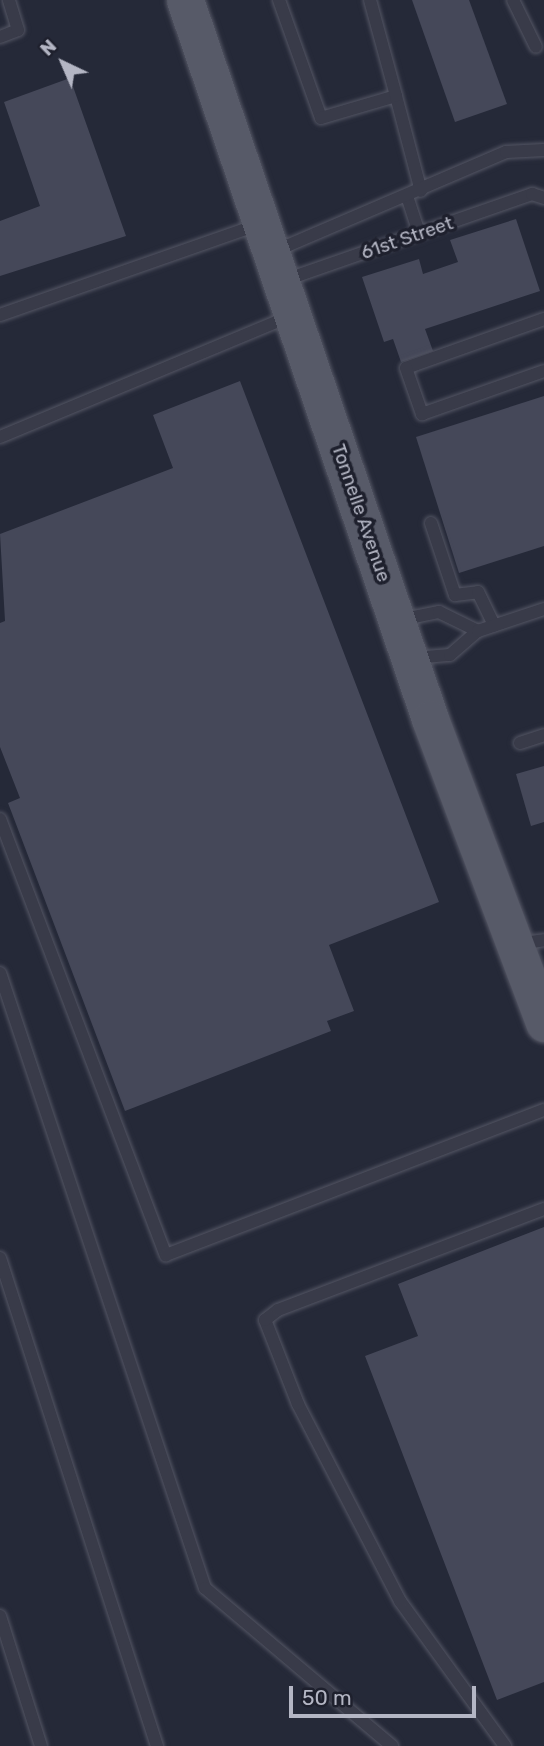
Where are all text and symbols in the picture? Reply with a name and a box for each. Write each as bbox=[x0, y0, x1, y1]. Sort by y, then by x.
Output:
north arrow bbox=[28, 28, 98, 98]
text: N bbox=[35, 35, 61, 61]
street label: 61st Street bbox=[358, 212, 456, 264]
street label: Tonnelle Avenue bbox=[327, 441, 395, 585]
scale bar bbox=[292, 1672, 479, 1716]
text: 50 m bbox=[302, 1685, 352, 1710]

